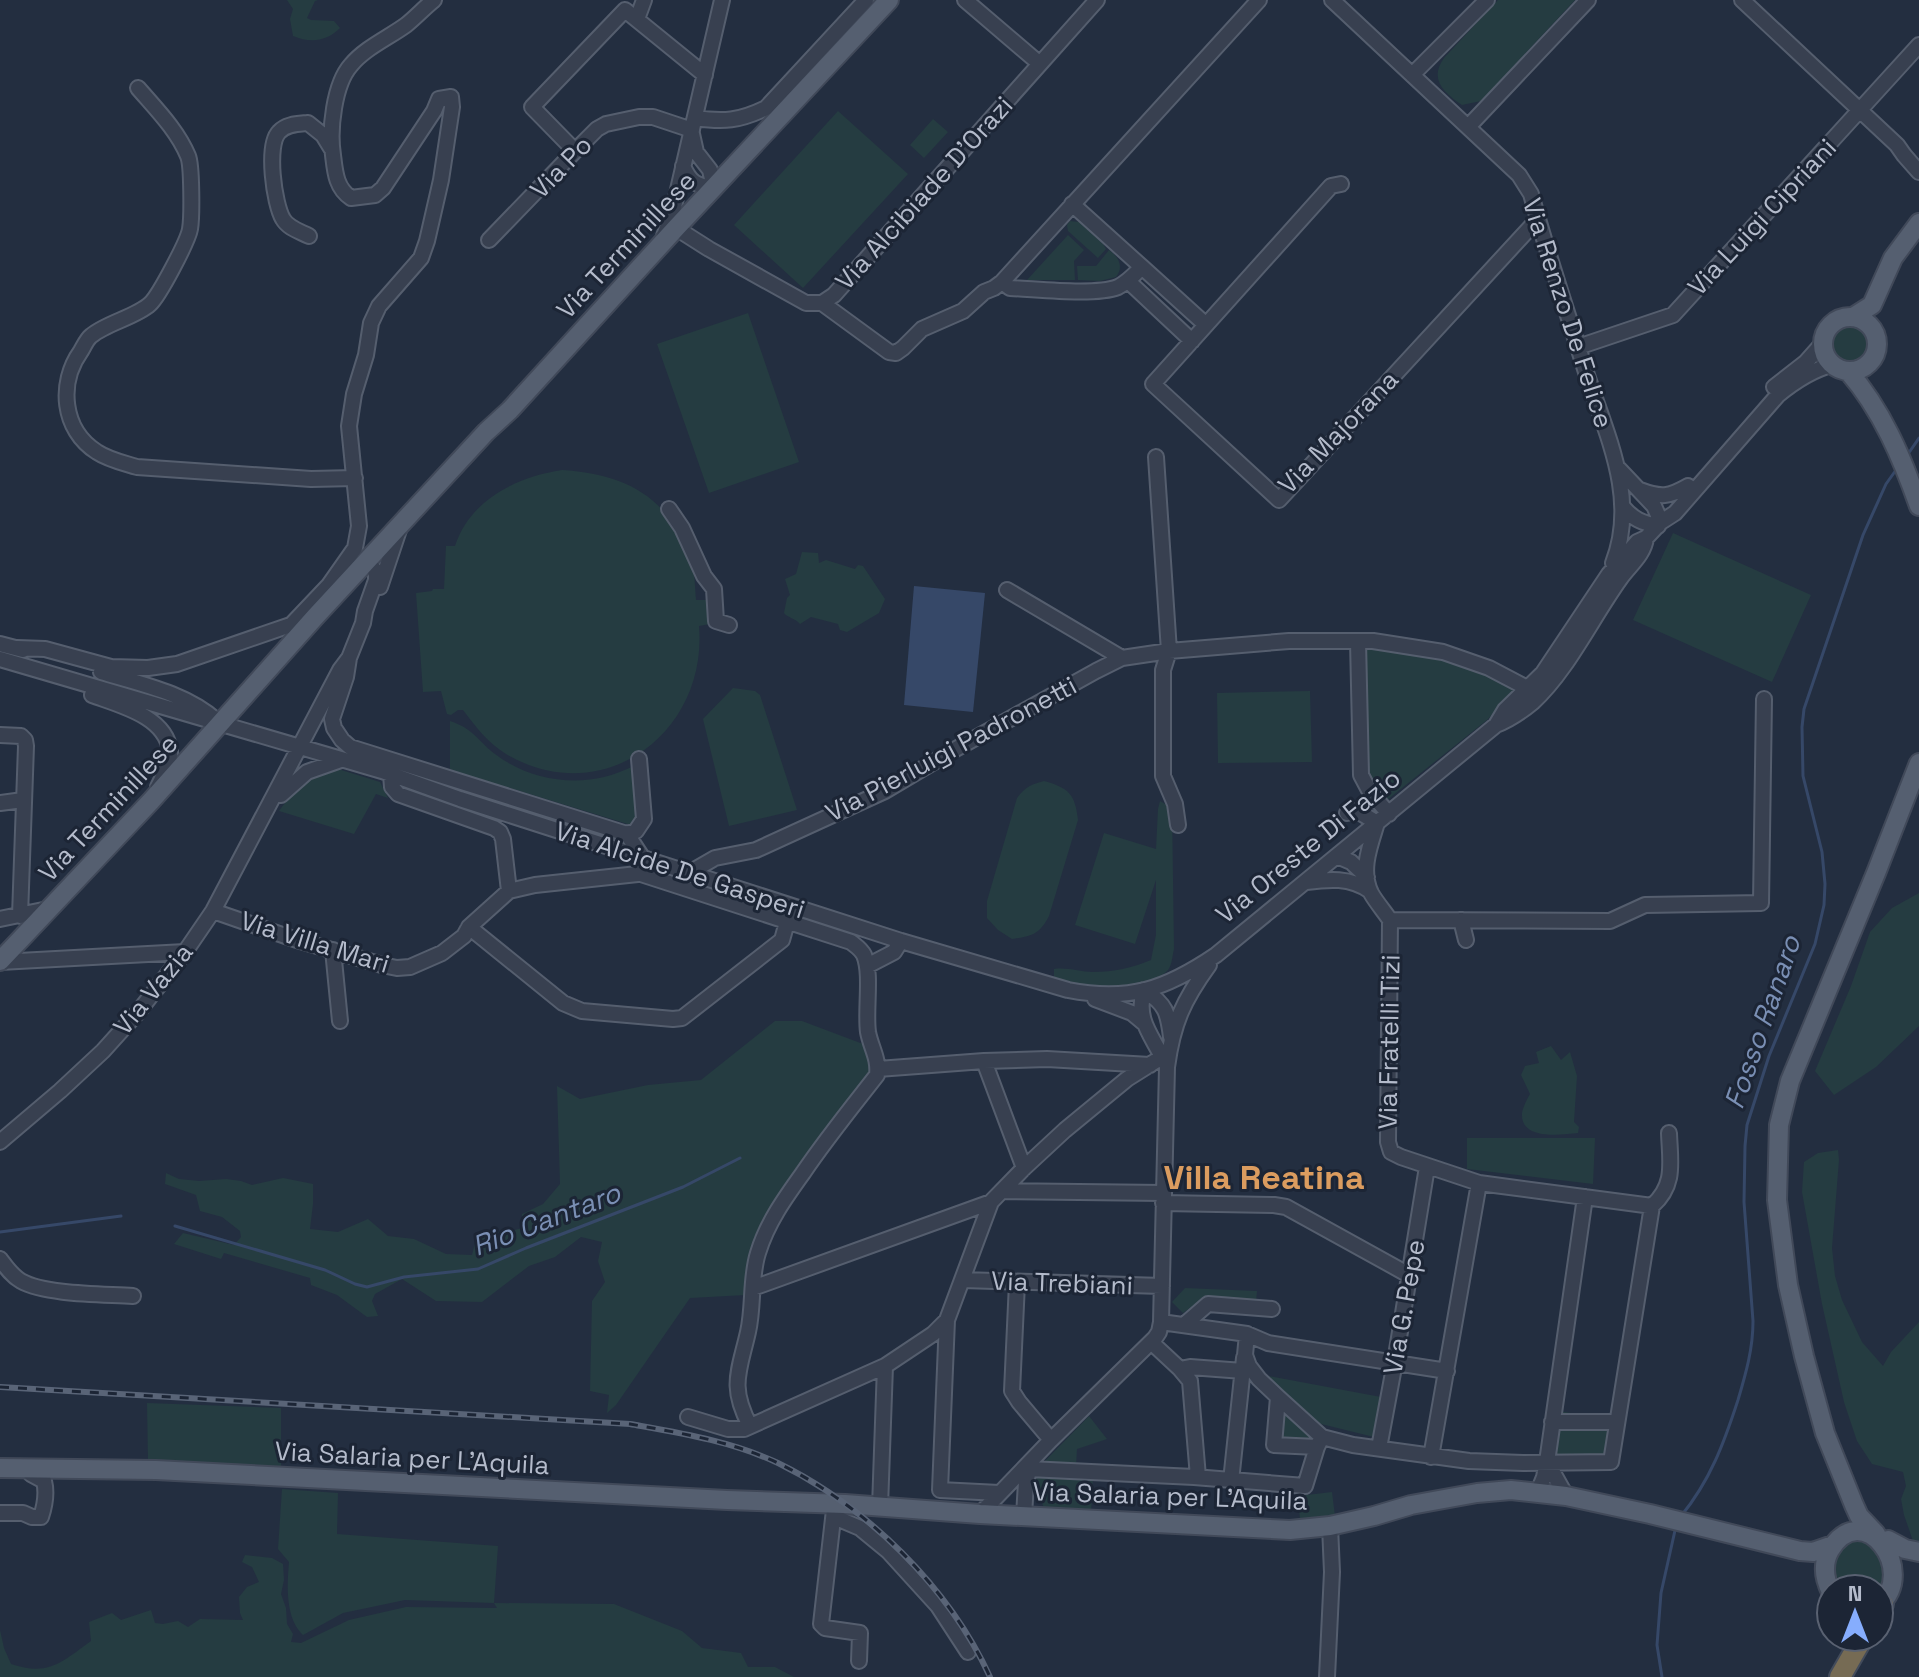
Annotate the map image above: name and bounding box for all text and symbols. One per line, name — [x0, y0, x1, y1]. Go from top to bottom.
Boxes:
street label: Via Alcibiade D'Orazi — [828, 89, 1020, 297]
street label: Via Po — [523, 128, 599, 206]
street label: Via Luigi Cipriani — [1680, 131, 1844, 303]
street label: Via Terminillese — [549, 164, 703, 326]
street label: Via Renzo De Felice — [1515, 194, 1621, 432]
street label: Via Majorana — [1270, 363, 1406, 501]
street label: Via Pierluigi Padronetti — [819, 668, 1083, 830]
street label: Via Terminillese — [31, 727, 185, 889]
street label: Via Oreste Di Fazio — [1209, 761, 1407, 931]
street label: Via Alcide De Gasperi — [551, 814, 809, 926]
street label: Via Villa Mari — [236, 903, 394, 981]
water label: Fosso Ranaro — [1716, 930, 1809, 1113]
street label: Via Vazia — [106, 936, 200, 1042]
street label: Via Fratelli Tizi — [1370, 954, 1408, 1130]
district label: Villa Reatina — [1163, 1156, 1365, 1199]
water label: Rio Cantaro — [467, 1174, 626, 1264]
street label: Via G. Pepe — [1375, 1237, 1433, 1377]
street label: Via Trebiani — [991, 1264, 1133, 1302]
street label: Via Salaria per L'Aquila — [274, 1434, 550, 1482]
street label: Via Salaria per L'Aquila — [1032, 1474, 1308, 1518]
north arrow — [1815, 1573, 1895, 1653]
text: N — [1848, 1579, 1862, 1607]

